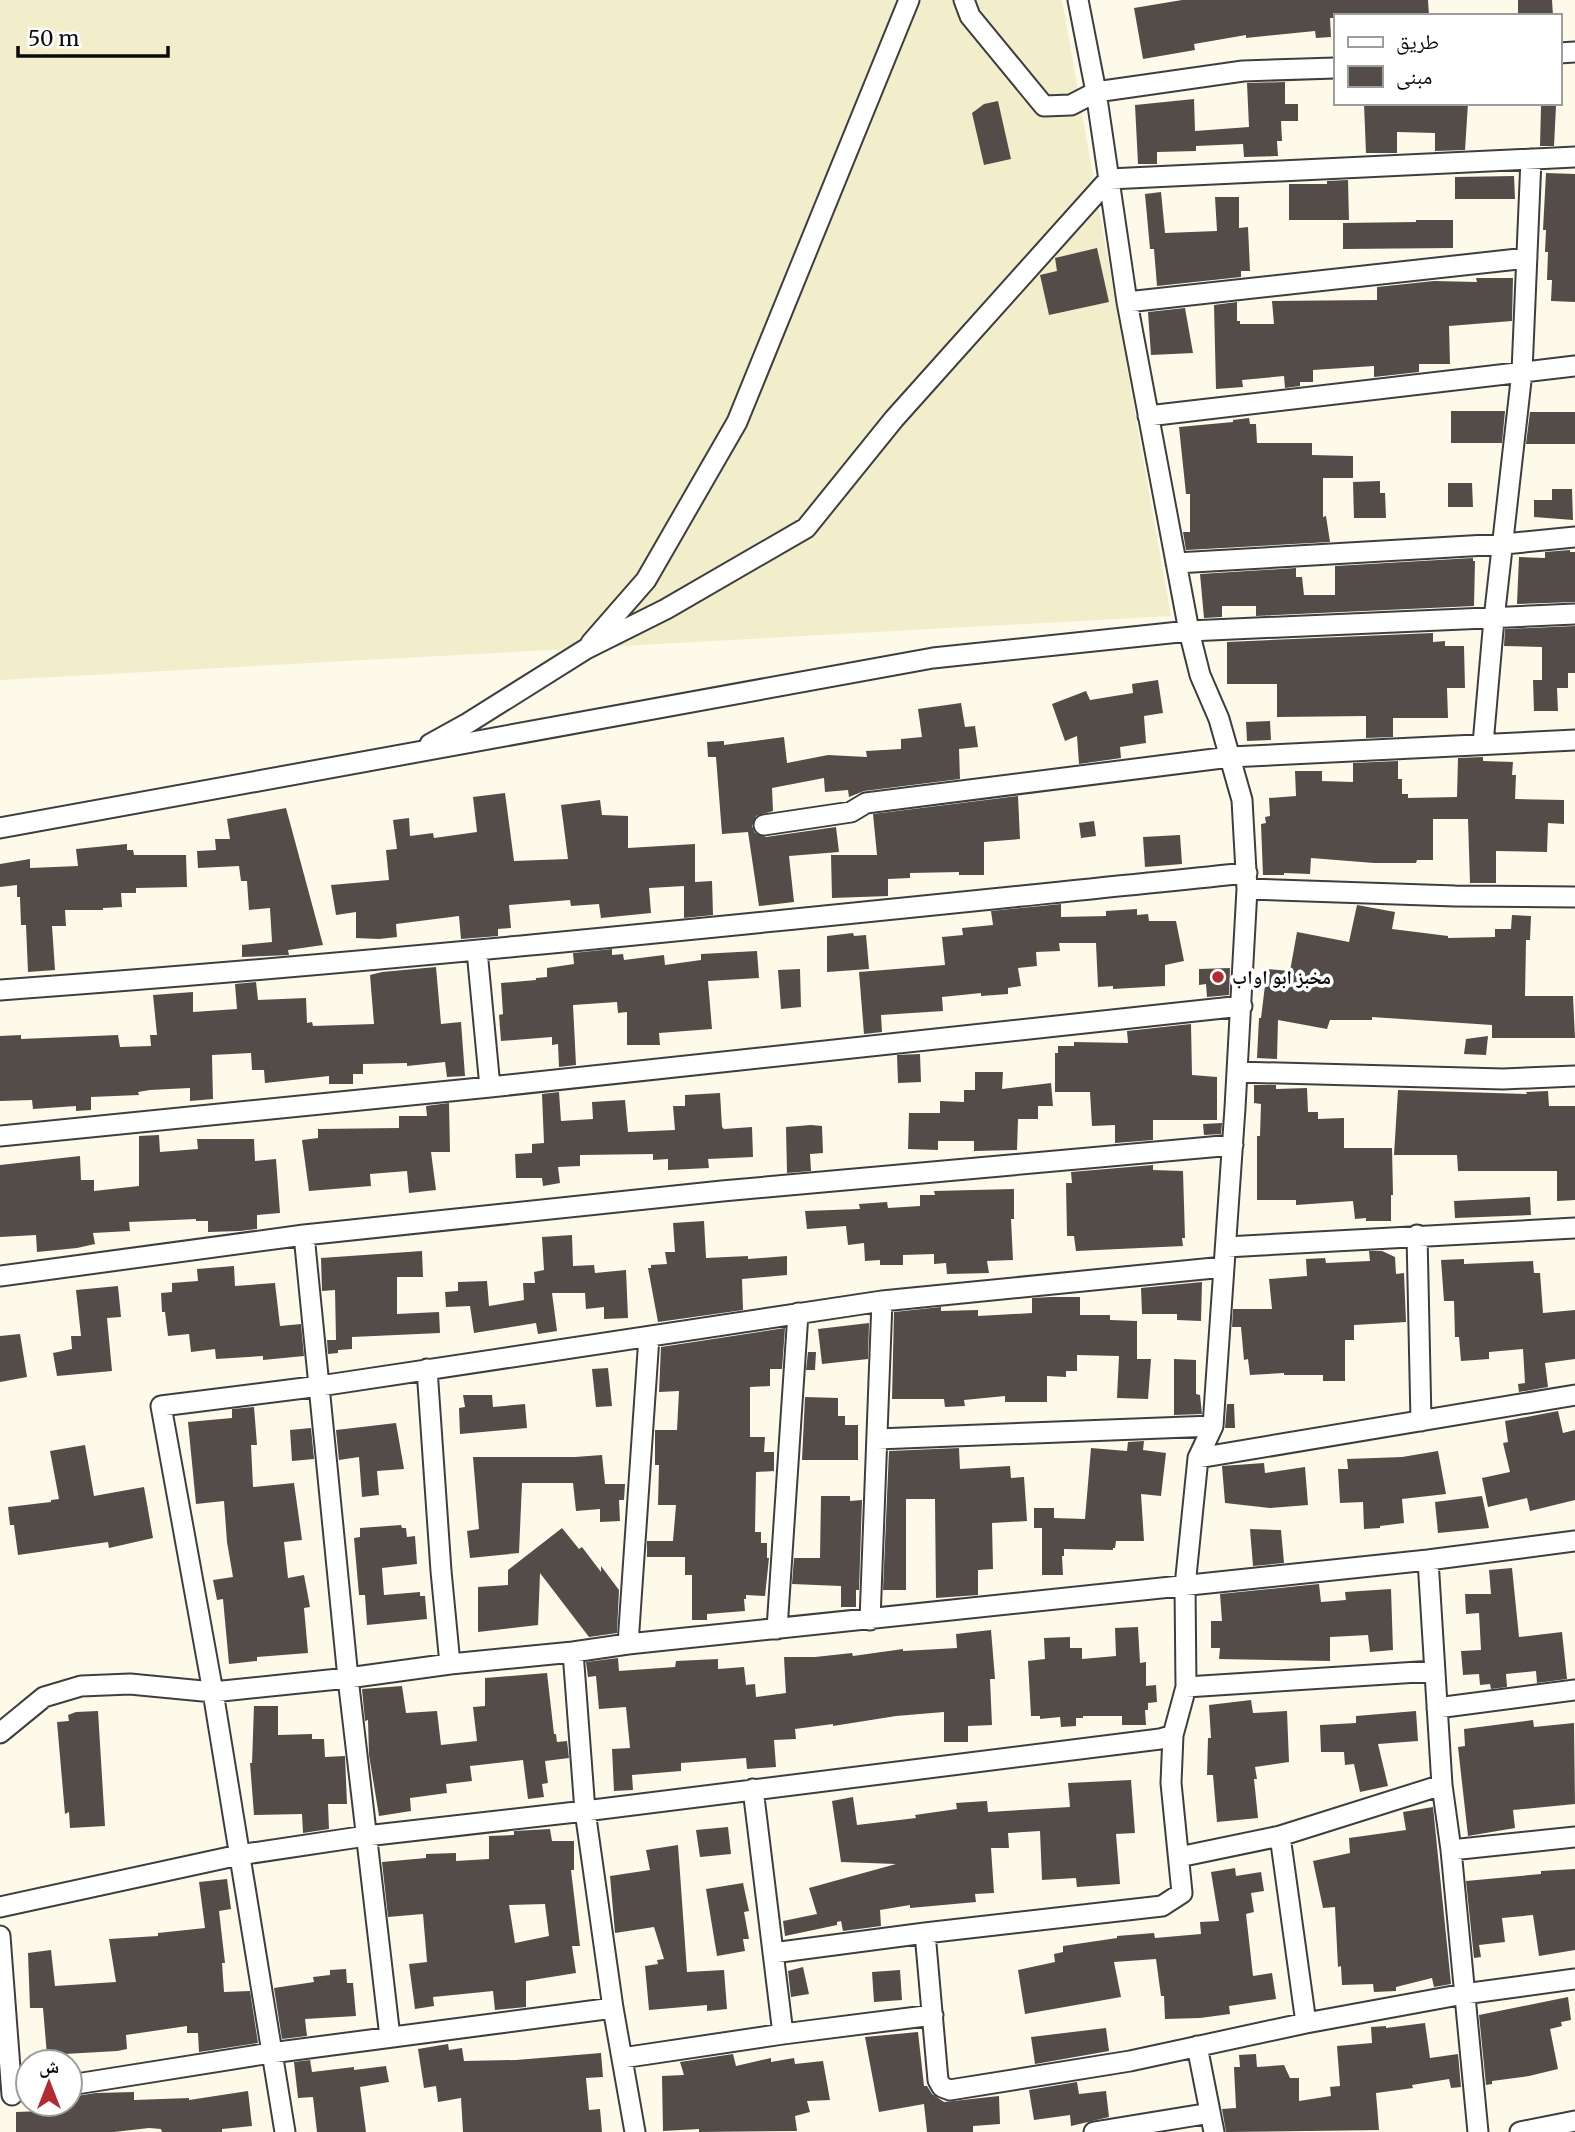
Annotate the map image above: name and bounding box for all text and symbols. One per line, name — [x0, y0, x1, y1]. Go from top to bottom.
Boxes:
scale bar — [18, 14, 168, 58]
legend — [1334, 14, 1561, 105]
text: 50 m — [28, 25, 79, 52]
text: طريق — [1396, 28, 1439, 55]
text: مبنى — [1396, 63, 1432, 90]
place label: مخبز ابو اواب — [1232, 965, 1331, 989]
marker: مخبز ابو اواب — [1210, 969, 1226, 985]
north arrow — [14, 2048, 84, 2118]
text: ش — [39, 2054, 59, 2078]

